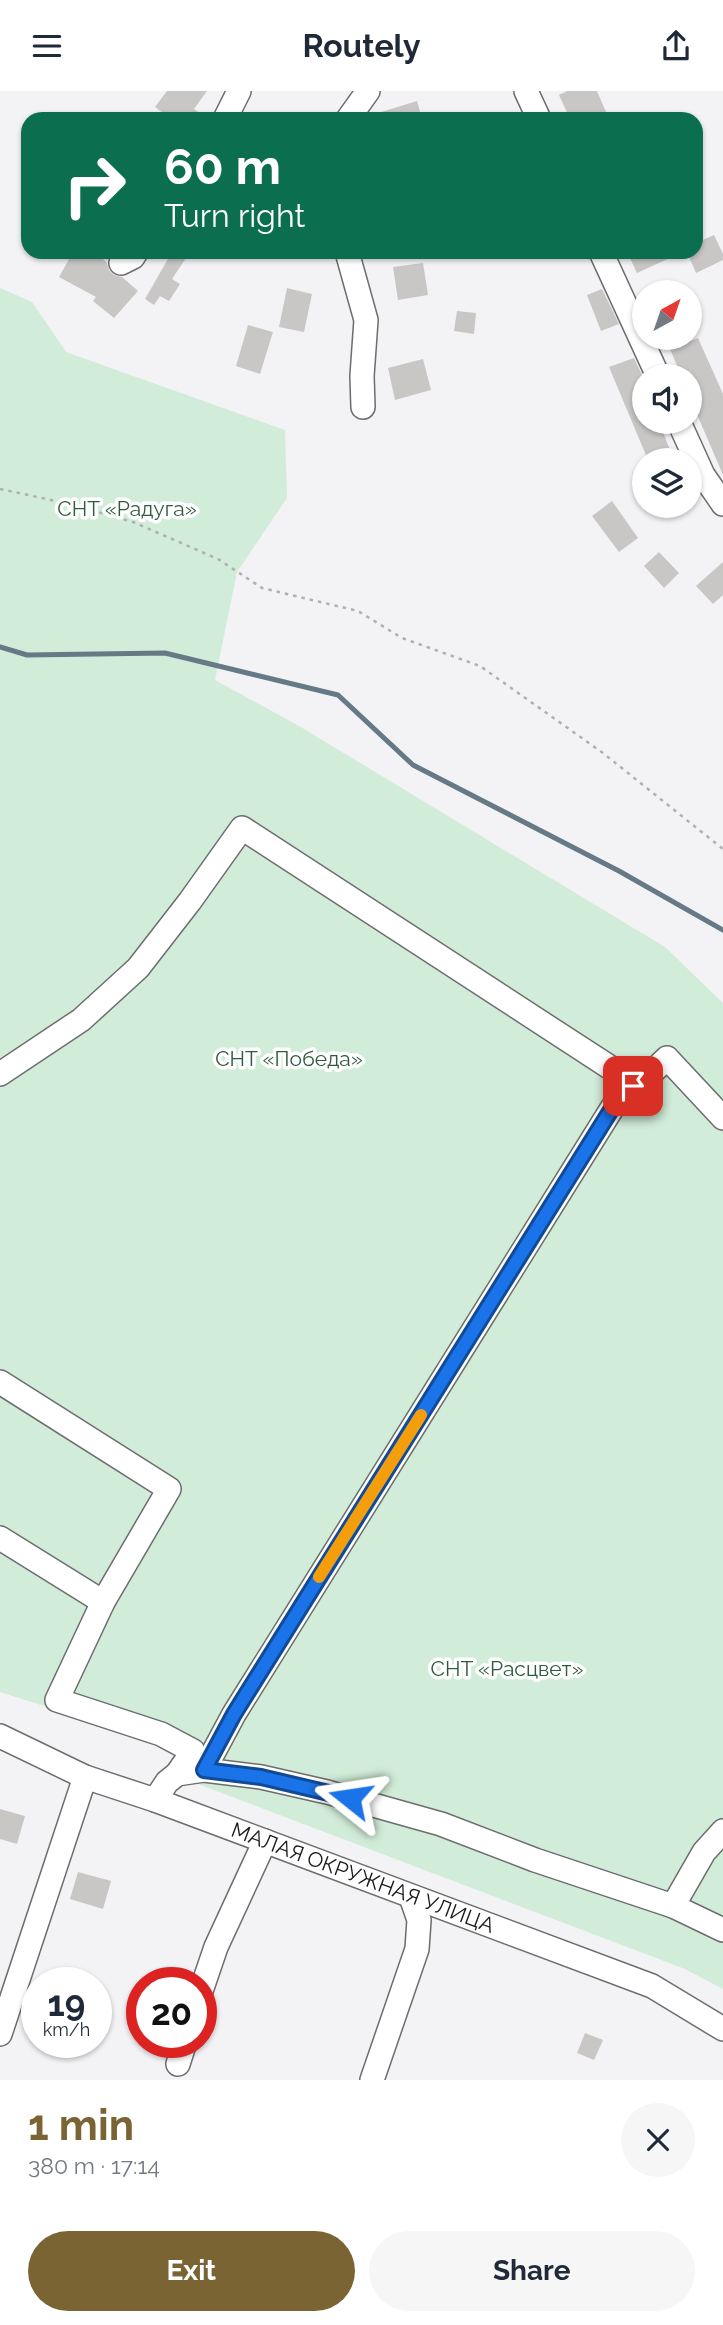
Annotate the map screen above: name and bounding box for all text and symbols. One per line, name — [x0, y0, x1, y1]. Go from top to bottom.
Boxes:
icon: menu — [28, 27, 66, 65]
text: Routely — [303, 27, 420, 64]
icon: share — [657, 27, 695, 65]
text: 60 m — [164, 138, 281, 195]
icon: right — [49, 140, 140, 231]
text: Turn right — [164, 197, 305, 234]
north arrow — [632, 280, 702, 350]
map controls — [632, 280, 702, 518]
button: sound — [632, 364, 702, 434]
button: layers — [632, 448, 702, 518]
park label: СНТ «Радуга» — [57, 496, 197, 521]
park label: СНТ «Победа» — [215, 1046, 363, 1071]
pin — [603, 1056, 663, 1116]
icon: arrive — [614, 1067, 652, 1105]
park label: СНТ «Расцвет» — [431, 1656, 583, 1681]
position arrow — [313, 1761, 387, 1835]
street label: МАЛАЯ ОКРУЖНАЯ УЛИЦА — [228, 1817, 498, 1938]
speed limit sign: 20 — [126, 1967, 217, 2058]
text: 19 — [48, 1983, 85, 2024]
text: km/h — [43, 2019, 90, 2040]
text: 1 min — [28, 2101, 134, 2150]
button: close — [621, 2103, 695, 2177]
text: 380 m · 17:14 — [28, 2152, 160, 2179]
button: Exit — [28, 2231, 355, 2311]
button: Share — [369, 2231, 695, 2311]

